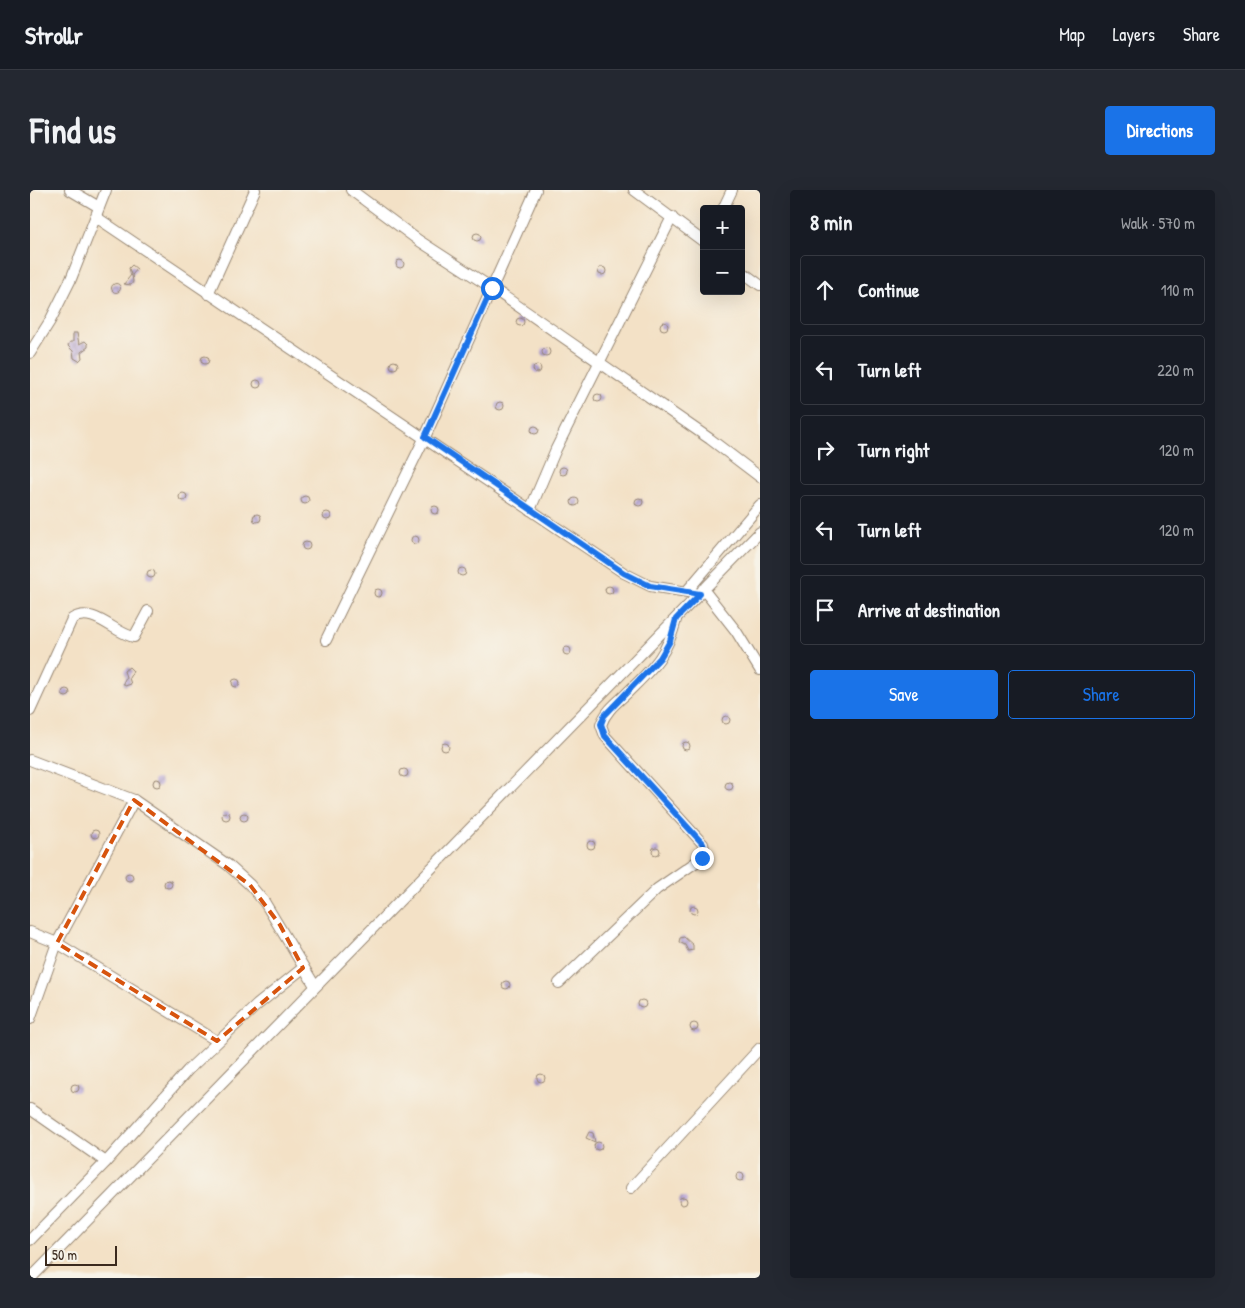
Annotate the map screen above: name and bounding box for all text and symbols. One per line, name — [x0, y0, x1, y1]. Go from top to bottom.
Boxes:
text: Strollr — [25, 19, 83, 51]
text: Map — [1059, 22, 1085, 47]
text: Layers — [1113, 22, 1155, 47]
text: Share — [1183, 22, 1220, 47]
button: Directions — [1105, 106, 1215, 155]
text: Find us — [30, 107, 116, 154]
map controls — [700, 205, 745, 295]
button: + — [700, 205, 745, 250]
text: 8 min — [810, 208, 852, 237]
text: Walk · 570 m — [1121, 212, 1195, 234]
button: − — [700, 250, 745, 295]
icon: ahead — [811, 276, 839, 304]
route start — [481, 277, 504, 300]
text: Continue — [858, 277, 919, 303]
text: 110 m — [1161, 279, 1194, 301]
icon: left — [811, 356, 839, 384]
text: Turn left — [858, 357, 921, 383]
text: 220 m — [1157, 359, 1194, 381]
icon: right — [811, 436, 839, 464]
text: Turn right — [858, 437, 929, 463]
text: 120 m — [1159, 439, 1194, 461]
icon: left — [811, 516, 839, 544]
text: Turn left — [858, 517, 921, 543]
text: 120 m — [1159, 519, 1194, 541]
icon: arrive — [811, 596, 839, 624]
text: Arrive at destination — [858, 597, 1000, 623]
button: Save — [810, 670, 998, 719]
button: Share — [1008, 670, 1195, 719]
route end — [691, 847, 714, 870]
scale bar — [45, 1243, 118, 1266]
text: 50 m — [52, 1245, 77, 1264]

